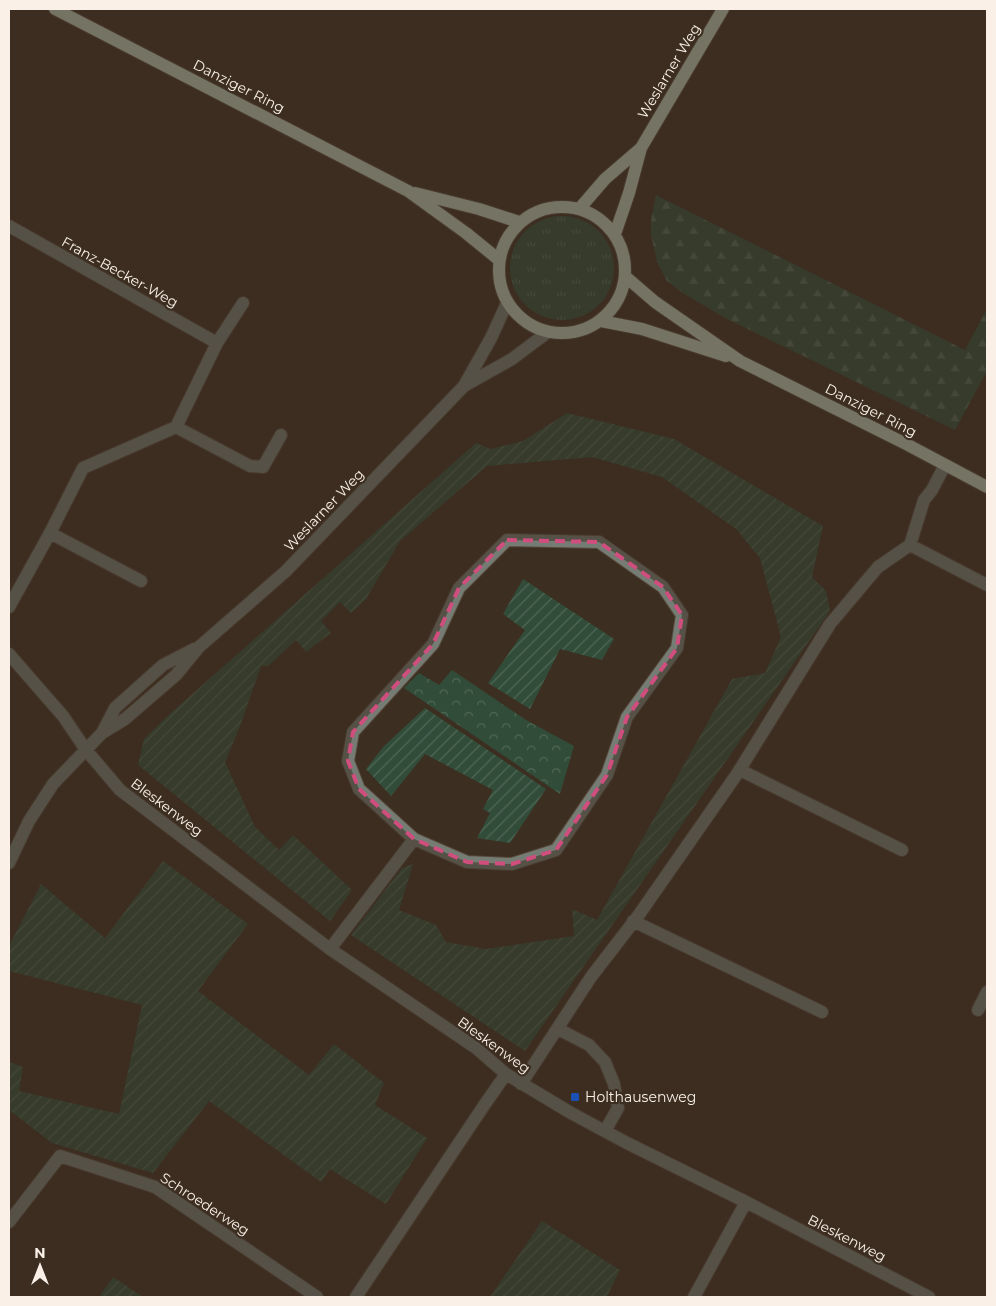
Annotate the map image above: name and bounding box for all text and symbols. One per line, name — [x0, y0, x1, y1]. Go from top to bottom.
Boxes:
street label: Weslarner Weg — [634, 20, 704, 122]
street label: Danziger Ring — [190, 55, 288, 117]
street label: Franz-Becker-Weg — [59, 233, 181, 311]
street label: Danziger Ring — [822, 379, 920, 441]
street label: Weslarner Weg — [280, 465, 368, 555]
street label: Bleskenweg — [127, 774, 207, 840]
street label: Bleskenweg — [454, 1013, 534, 1077]
place label: Holthausenweg — [585, 1088, 696, 1106]
marker: Holthausenweg — [569, 1091, 581, 1103]
street label: Schroederweg — [157, 1169, 253, 1239]
street label: Bleskenweg — [805, 1211, 889, 1265]
north arrow — [15, 1241, 65, 1291]
text: N — [34, 1244, 46, 1262]

